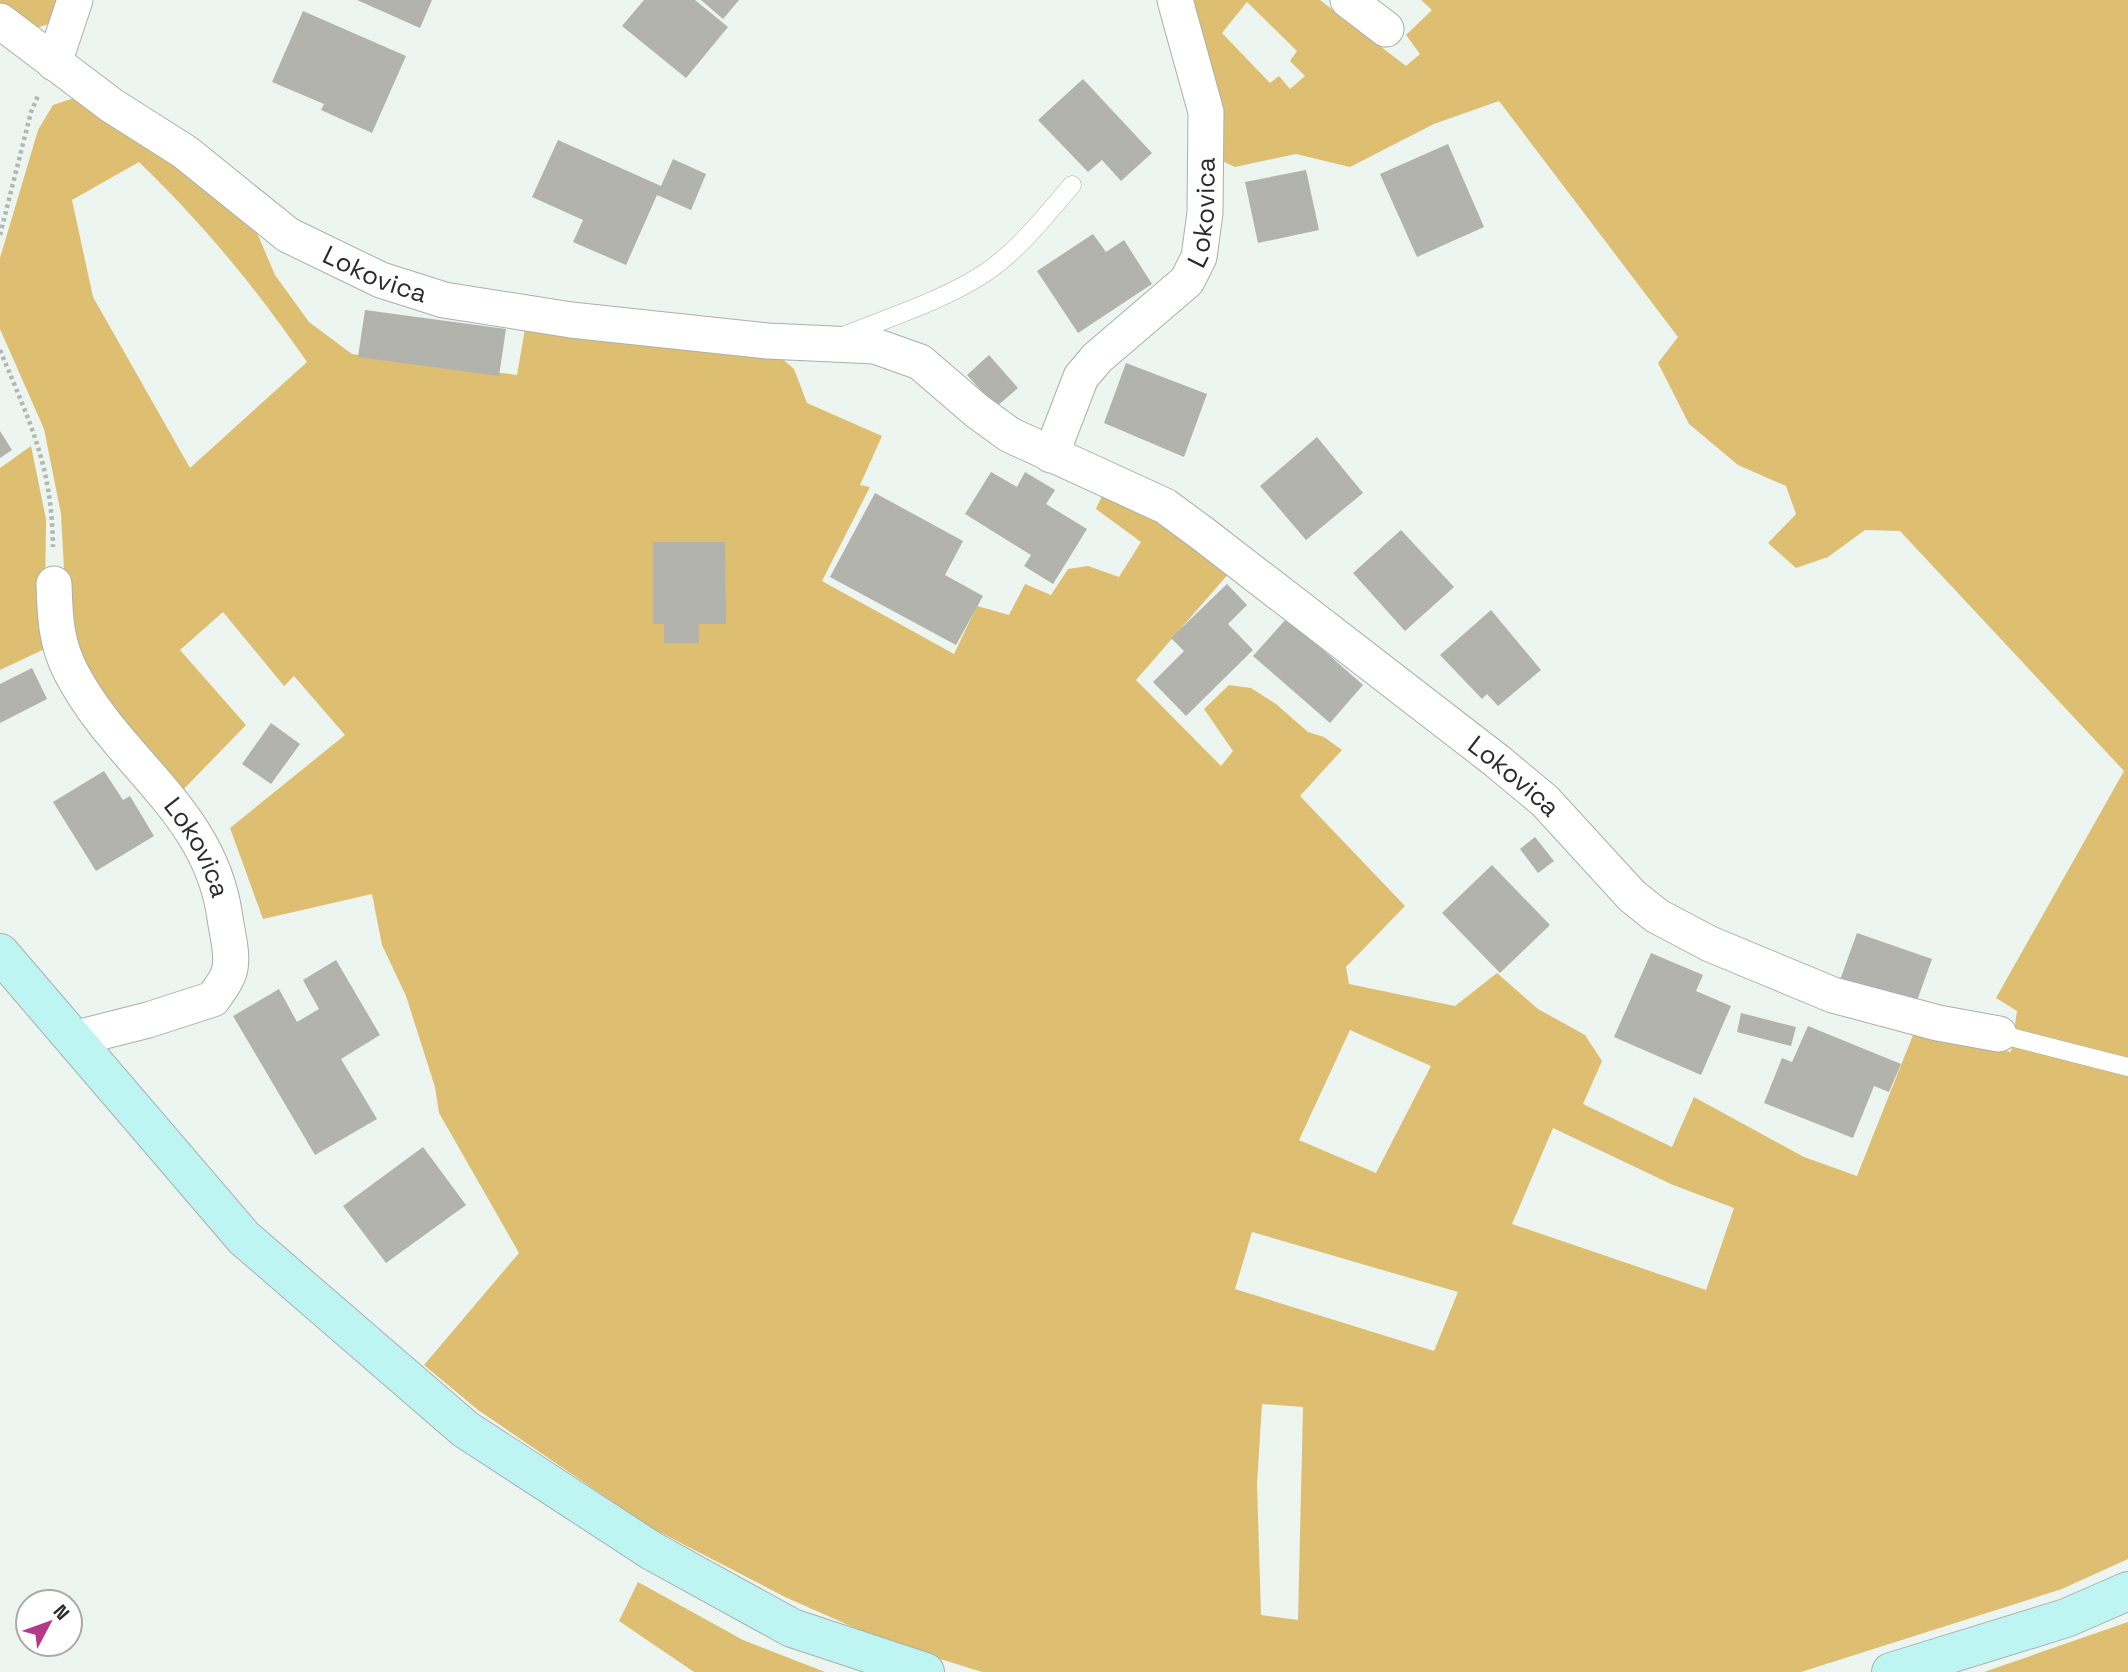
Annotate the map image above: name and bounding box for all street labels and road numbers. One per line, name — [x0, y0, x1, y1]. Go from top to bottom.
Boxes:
street label: Lokovica — [1179, 157, 1223, 273]
street label: Lokovica — [317, 238, 431, 311]
street label: Lokovica — [1461, 728, 1568, 824]
street label: Lokovica — [156, 790, 238, 901]

